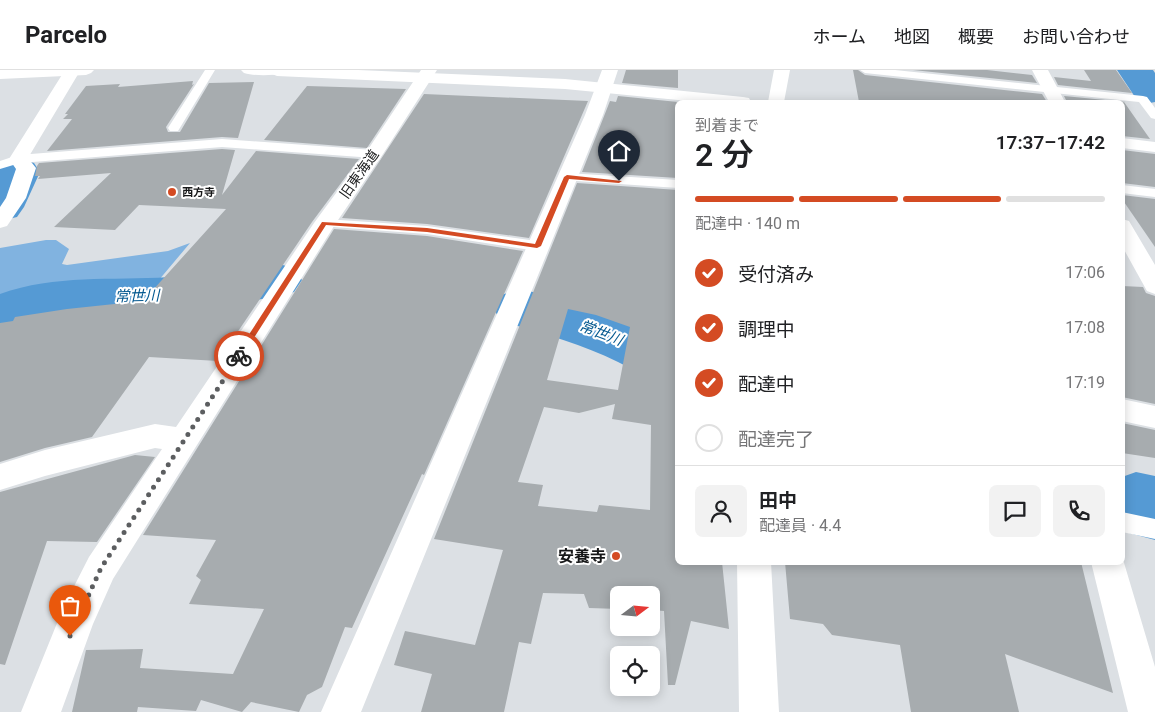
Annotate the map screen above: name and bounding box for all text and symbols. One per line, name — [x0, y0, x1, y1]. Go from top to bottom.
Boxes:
text: Parcelo — [25, 21, 107, 49]
text: ホーム — [813, 26, 866, 47]
text: 地図 — [894, 26, 930, 47]
text: 概要 — [958, 26, 994, 47]
text: お問い合わせ — [1022, 26, 1130, 47]
text: 到着まで — [695, 116, 759, 135]
pin — [598, 130, 640, 181]
text: 17:37–17:42 — [996, 131, 1105, 154]
text: 2 分 — [695, 136, 753, 174]
icon: home — [605, 137, 633, 165]
street label: 旧東海道 — [336, 146, 382, 202]
marker: 西方寺 — [166, 186, 178, 198]
place label: 西方寺 — [182, 186, 215, 199]
text: 配達中 · 140 m — [695, 214, 800, 233]
icon: check — [695, 259, 723, 287]
text: 受付済み — [738, 263, 814, 286]
text: 17:06 — [1065, 263, 1105, 282]
water label: 常世川 — [114, 287, 162, 305]
icon: check — [695, 314, 723, 342]
water label: 常世川 — [577, 317, 627, 350]
text: 調理中 — [738, 318, 795, 341]
text: 17:08 — [1065, 318, 1105, 337]
courier — [214, 331, 264, 381]
icon: bike — [225, 342, 253, 370]
icon: check — [695, 369, 723, 397]
text: 配達中 — [738, 373, 795, 396]
text: 17:19 — [1065, 373, 1105, 392]
text: 配達完了 — [738, 428, 814, 451]
button: person — [695, 485, 747, 537]
button: chat — [989, 485, 1041, 537]
button: phone — [1053, 485, 1105, 537]
text: 田中 — [759, 489, 797, 512]
text: 配達員 · 4.4 — [759, 516, 841, 535]
place label: 安養寺 — [558, 547, 606, 566]
marker: 安養寺 — [610, 550, 622, 562]
pin — [49, 585, 91, 636]
north arrow — [610, 586, 660, 636]
map controls — [610, 586, 660, 696]
icon: bag — [56, 592, 84, 620]
button: locate — [610, 646, 660, 696]

